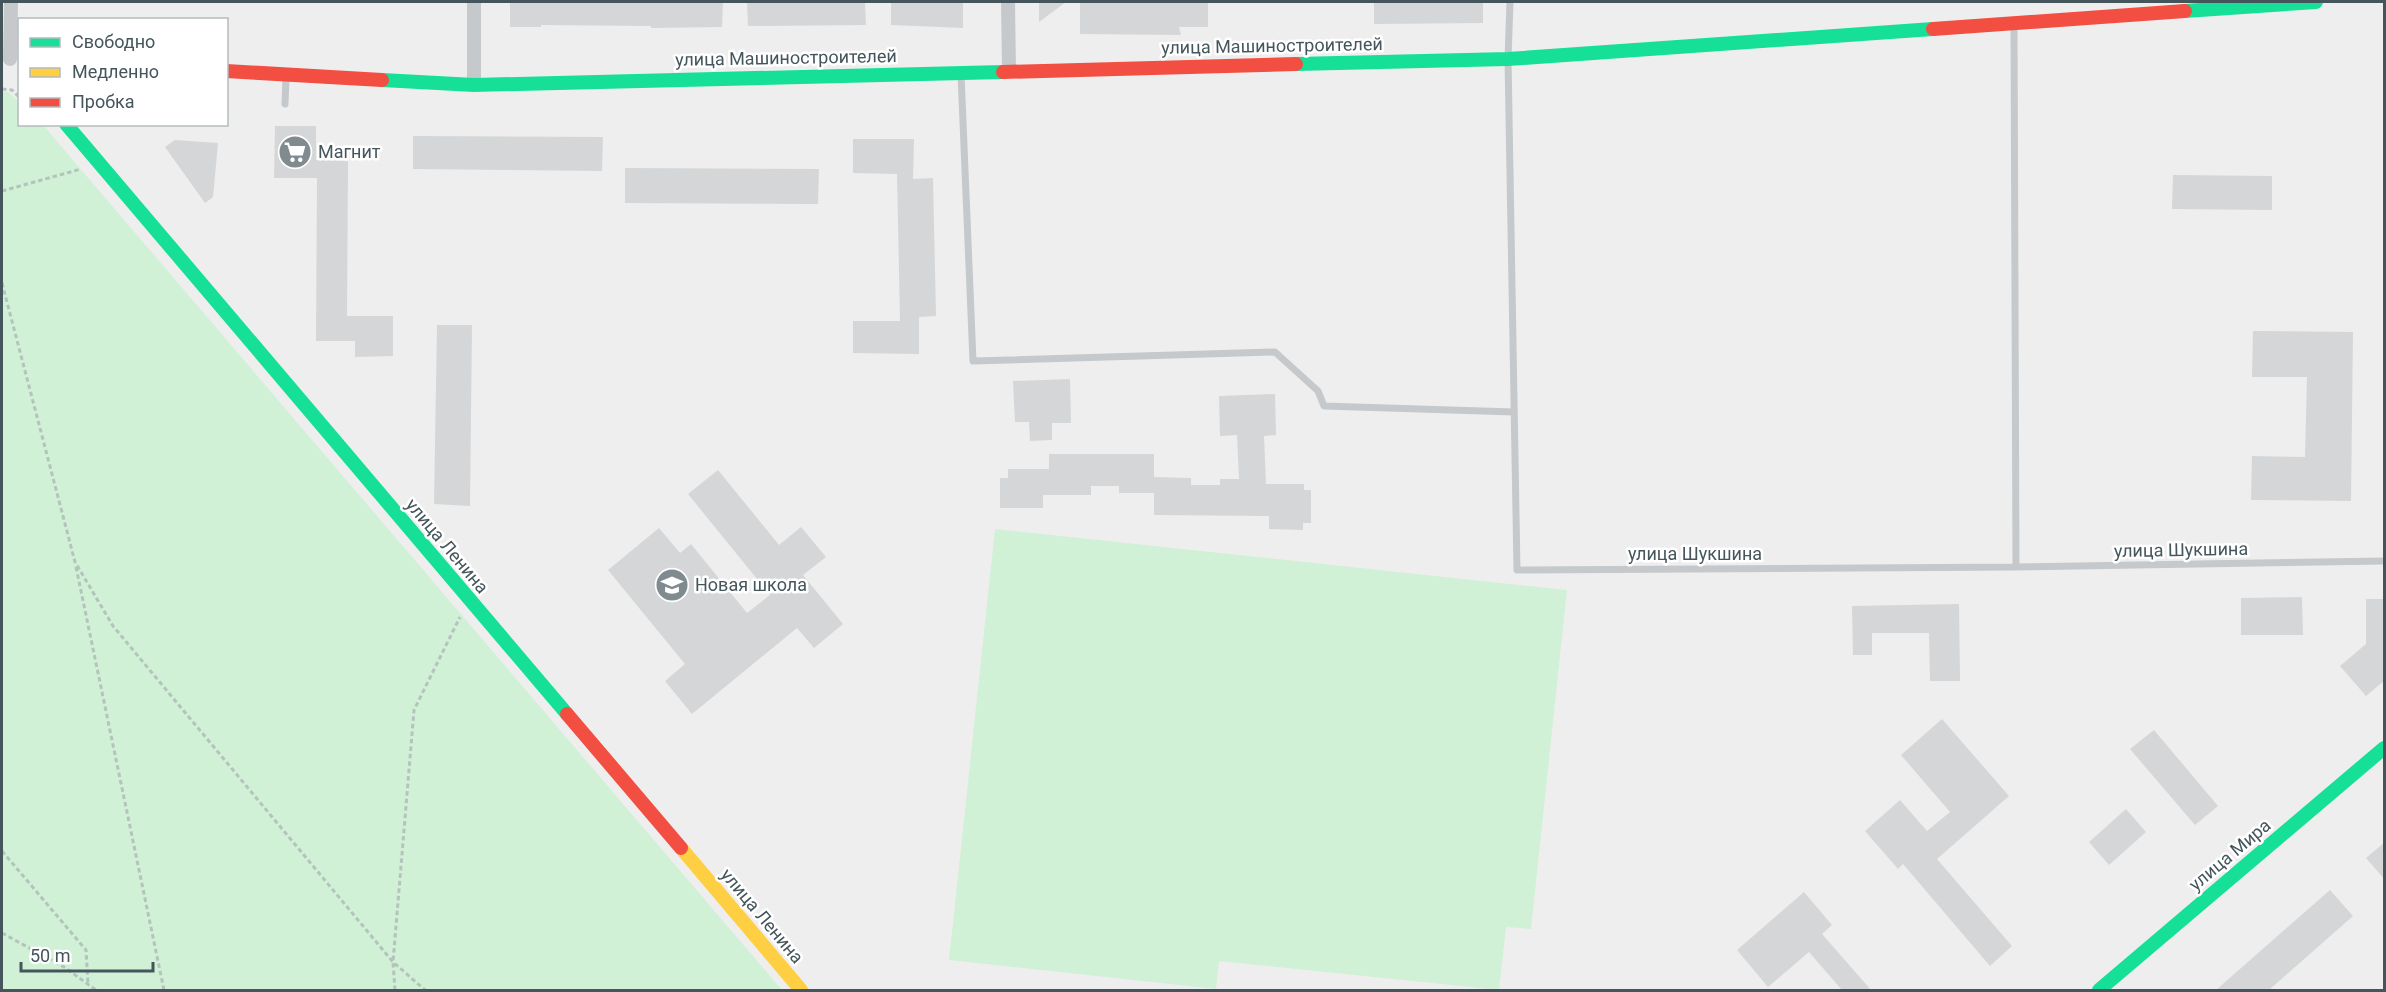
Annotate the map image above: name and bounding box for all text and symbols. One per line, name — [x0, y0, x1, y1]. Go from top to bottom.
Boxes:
legend — [18, 18, 228, 126]
text: Свободно — [72, 31, 155, 52]
street label: улица Машиностроителей — [1161, 33, 1383, 58]
street label: улица Машиностроителей — [675, 45, 897, 70]
text: Медленно — [72, 61, 159, 82]
text: Пробка — [72, 91, 135, 112]
supermarket icon: Магнит — [277, 134, 313, 170]
place label: Магнит — [318, 141, 381, 162]
street label: улица Ленина — [402, 494, 493, 597]
street label: улица Шукшина — [2114, 538, 2248, 561]
street label: улица Шукшина — [1628, 543, 1762, 564]
school or university icon: Новая школа — [654, 567, 690, 603]
place label: Новая школа — [695, 574, 807, 595]
street label: улица Мира — [2185, 814, 2275, 895]
street label: улица Ленина — [717, 864, 808, 967]
scale bar — [21, 935, 153, 973]
text: 50 m — [30, 945, 70, 966]

